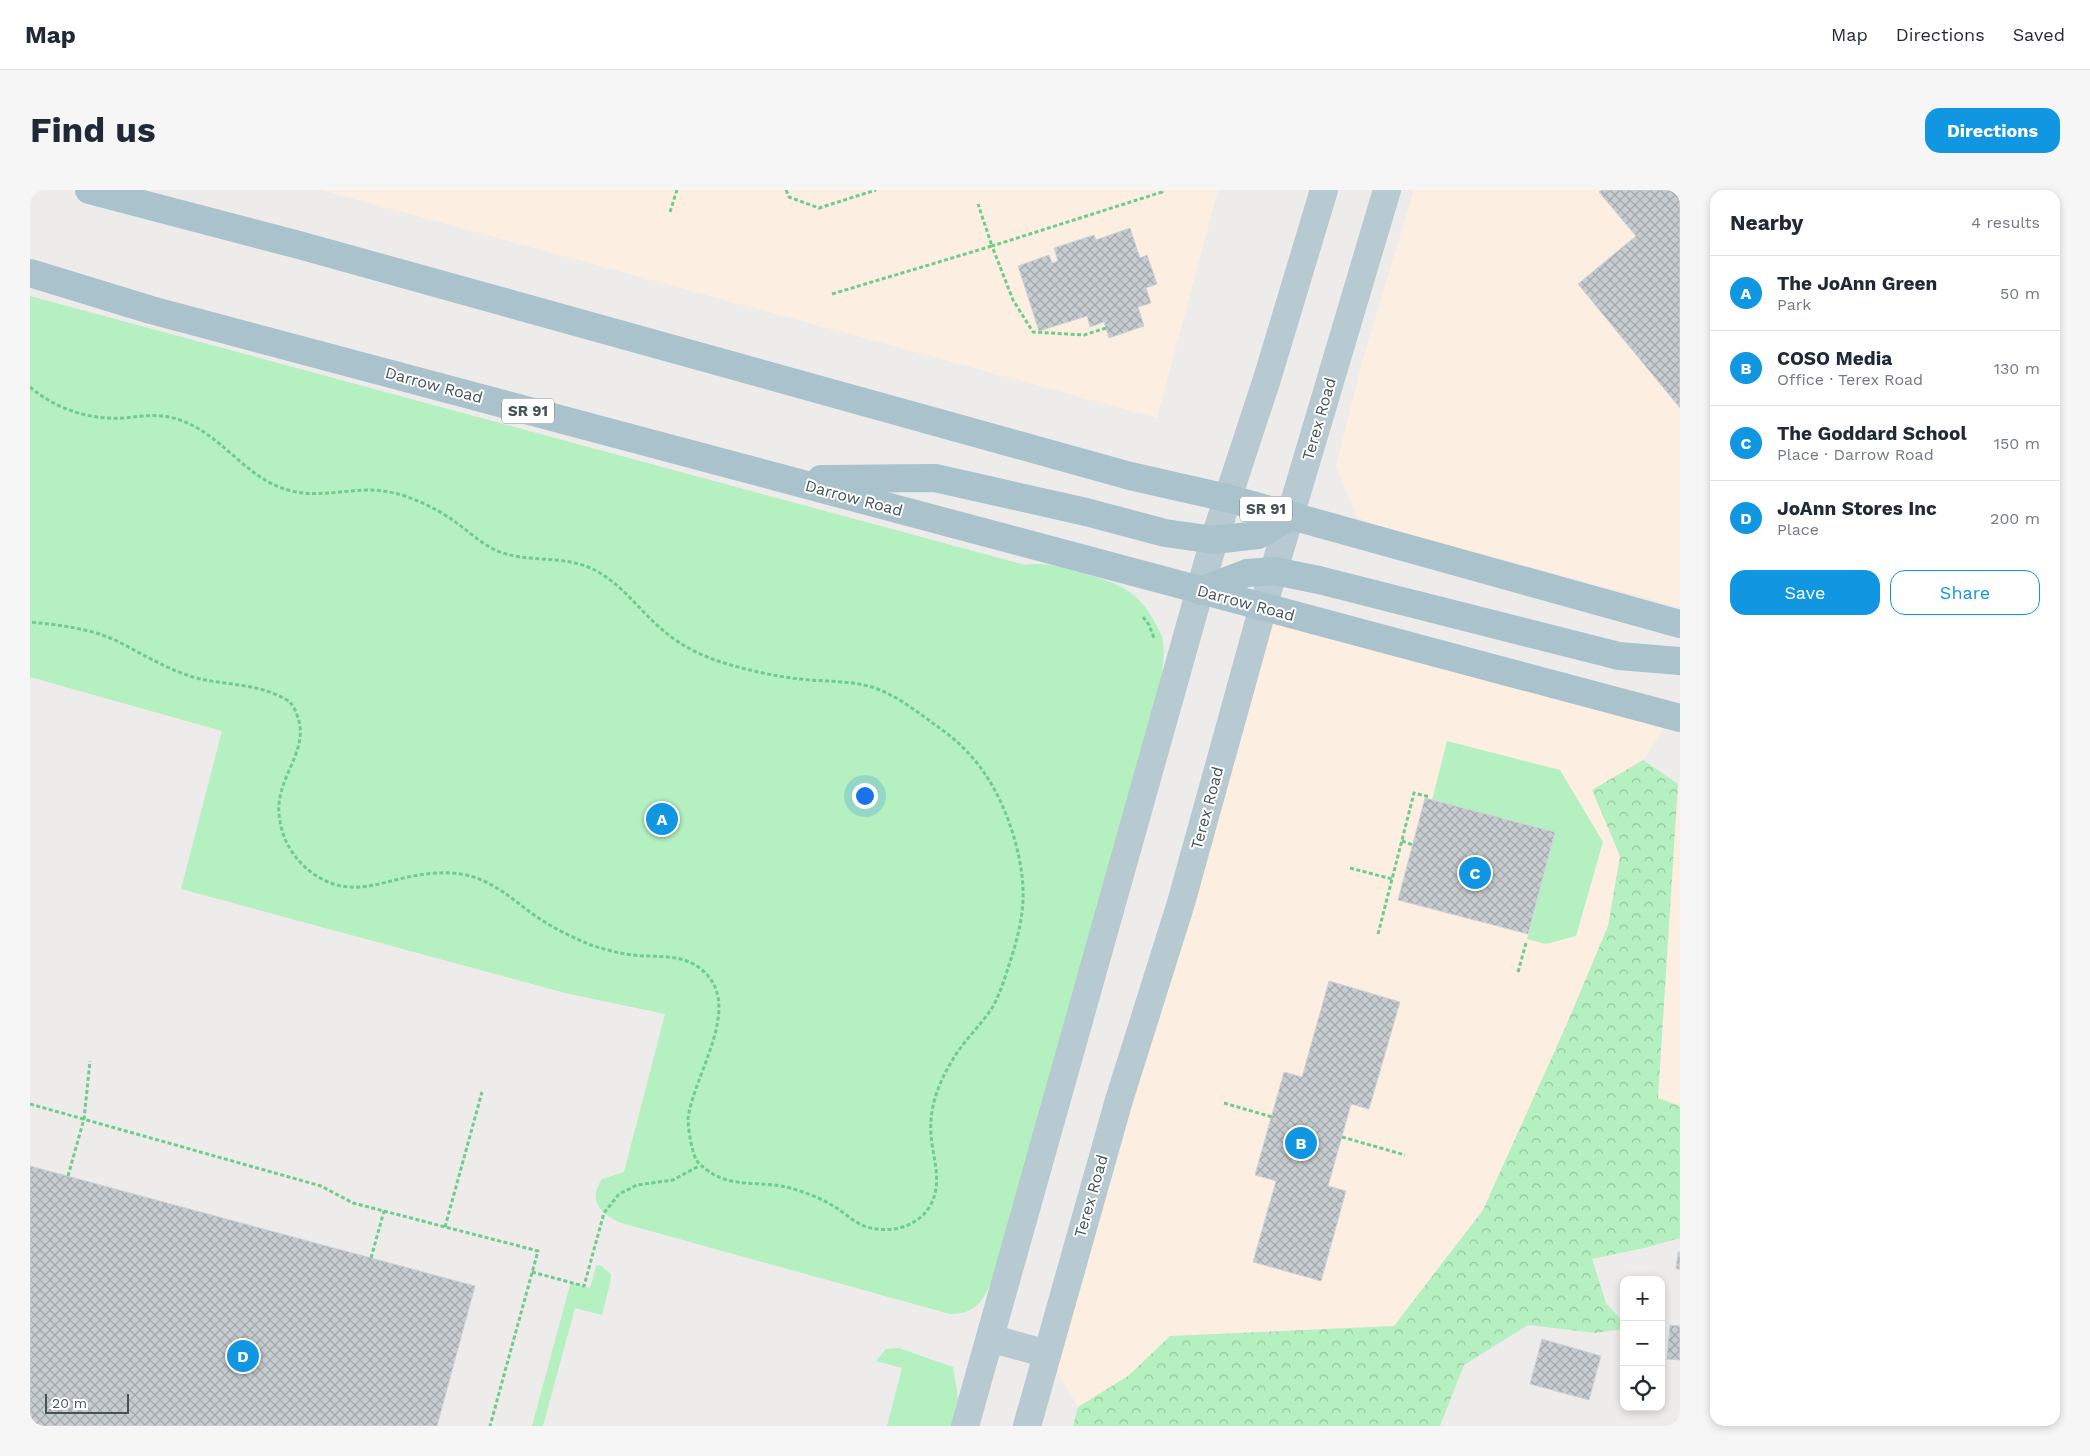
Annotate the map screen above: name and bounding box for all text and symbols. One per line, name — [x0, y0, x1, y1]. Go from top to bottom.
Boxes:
text: Map — [25, 21, 76, 49]
text: Map — [1831, 24, 1868, 45]
text: Directions — [1896, 24, 1985, 45]
text: Saved — [2013, 24, 2065, 45]
button: Directions — [1925, 108, 2060, 153]
text: Find us — [30, 109, 156, 151]
text: Nearby — [1730, 210, 1803, 235]
text: 4 results — [1971, 213, 2040, 232]
text: The JoAnn Green — [1777, 272, 1937, 295]
text: A — [1741, 284, 1751, 303]
text: 50 m — [2000, 284, 2040, 303]
text: Park — [1777, 295, 1811, 314]
text: COSO Media — [1777, 347, 1892, 370]
text: B — [1741, 359, 1751, 378]
text: 130 m — [1994, 359, 2040, 378]
street label: Darrow Road — [383, 363, 485, 407]
text: Office · Terex Road — [1777, 370, 1923, 389]
street label: Terex Road — [1298, 375, 1340, 463]
road number: SR 91 — [502, 398, 554, 424]
text: The Goddard School — [1777, 422, 1967, 445]
text: C — [1741, 434, 1751, 453]
text: 150 m — [1994, 434, 2040, 453]
text: Place · Darrow Road — [1777, 445, 1934, 464]
street label: Darrow Road — [803, 476, 905, 520]
road number: SR 91 — [1240, 496, 1292, 522]
text: JoAnn Stores Inc — [1777, 497, 1937, 520]
text: D — [1740, 509, 1752, 528]
text: 200 m — [1990, 509, 2040, 528]
text: Place — [1777, 520, 1819, 539]
button: Save — [1730, 570, 1880, 615]
button: Share — [1890, 570, 2040, 615]
street label: Darrow Road — [1195, 581, 1297, 625]
street label: Terex Road — [1187, 764, 1227, 852]
your location — [852, 783, 878, 809]
pin: A — [646, 800, 678, 838]
pin: C — [1459, 854, 1491, 892]
pin: B — [1285, 1124, 1317, 1162]
street label: Terex Road — [1070, 1152, 1112, 1240]
map controls — [1620, 1276, 1665, 1411]
button: + — [1620, 1276, 1665, 1321]
button: − — [1620, 1321, 1665, 1366]
pin: D — [227, 1337, 259, 1375]
button: locate — [1620, 1366, 1665, 1411]
scale bar — [45, 1391, 129, 1414]
text: 20 m — [52, 1395, 87, 1411]

